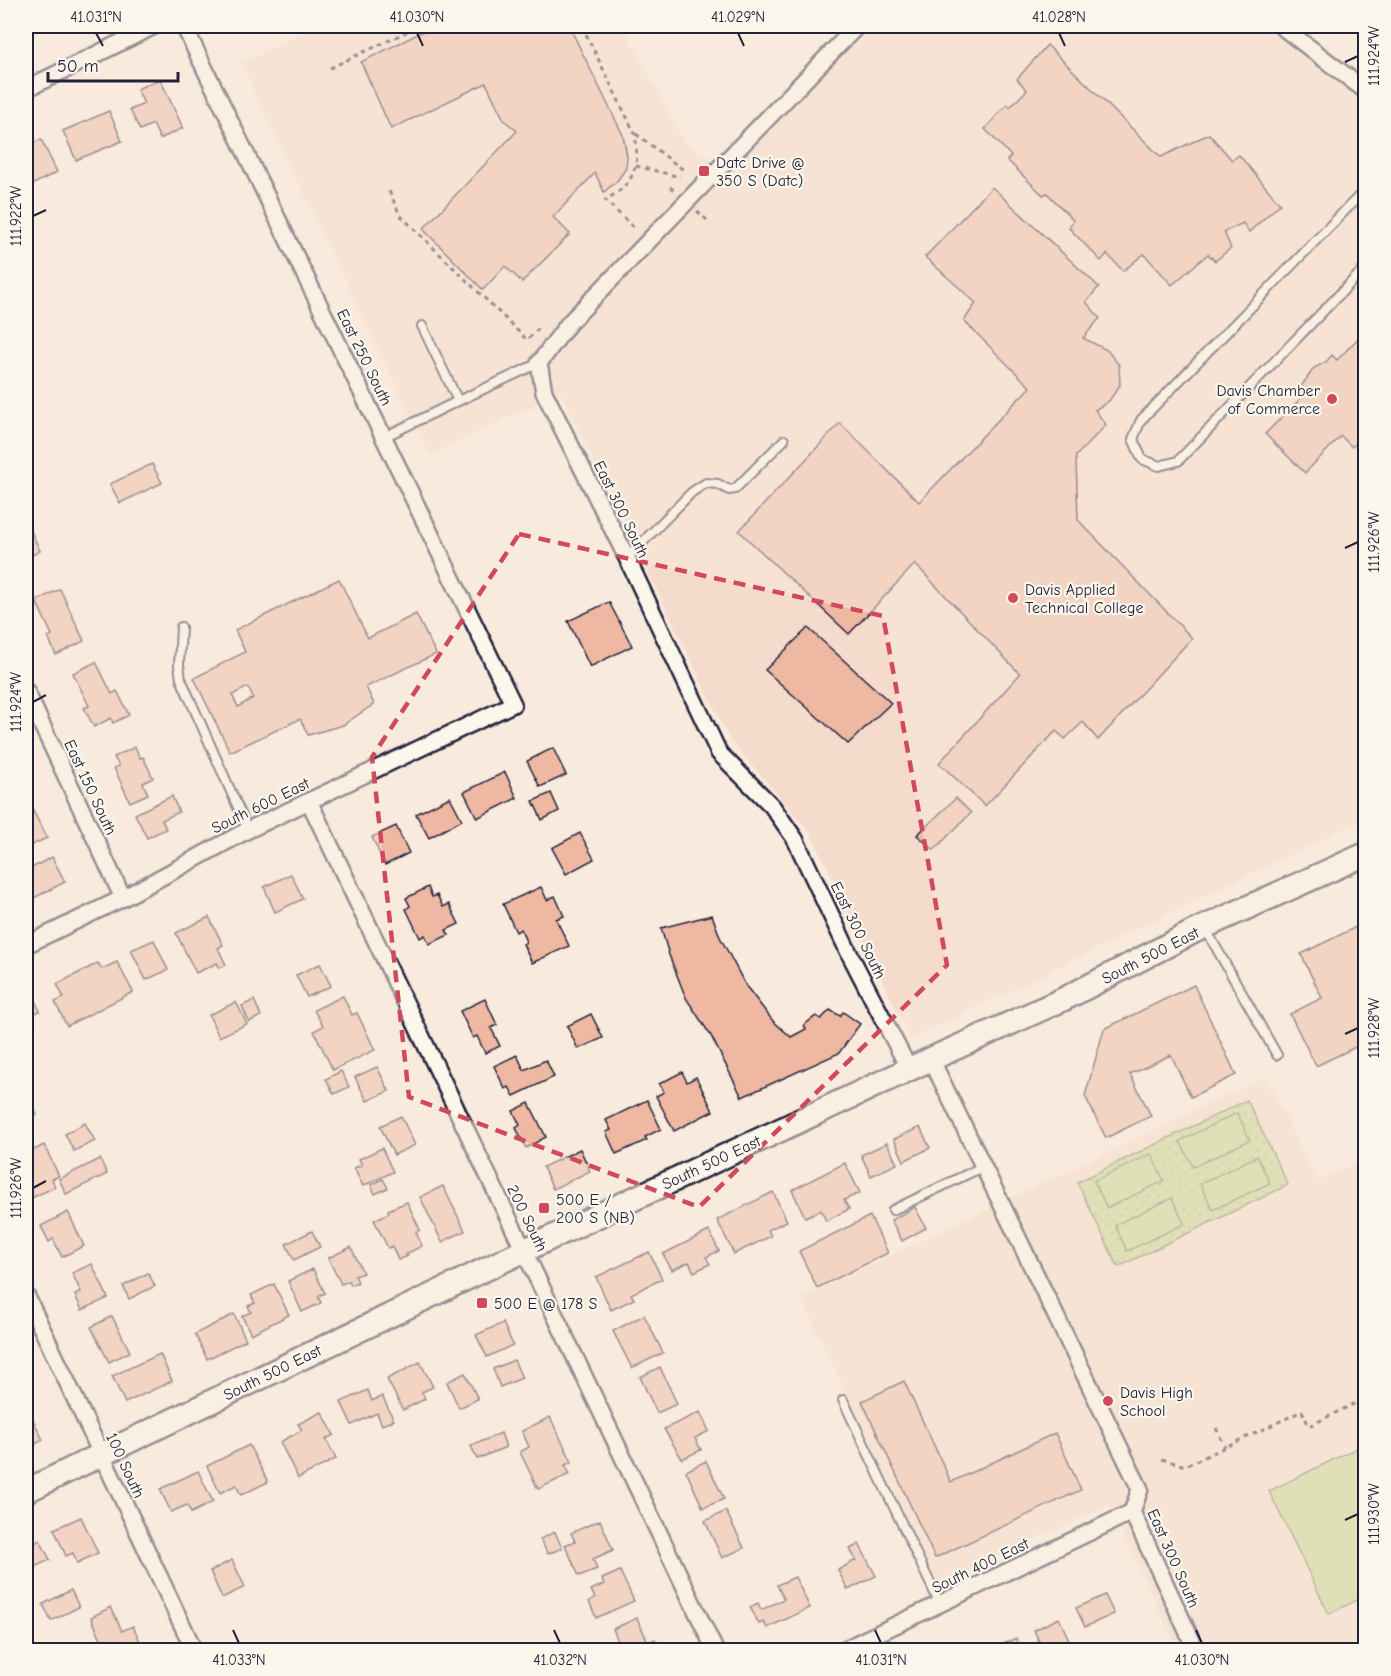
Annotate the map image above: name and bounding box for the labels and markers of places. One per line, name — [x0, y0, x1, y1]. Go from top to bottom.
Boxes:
place label: Datc Drive @ 350 S (Datc) — [716, 154, 805, 190]
marker: Datc Drive @ 350 S (Datc) — [697, 164, 711, 178]
place label: Davis Chamber of Commerce — [1217, 382, 1321, 418]
marker: Davis Chamber of Commerce — [1325, 392, 1339, 406]
place label: Davis Applied Technical College — [1025, 581, 1143, 617]
marker: Davis Applied Technical College — [1006, 591, 1020, 605]
place label: 500 E / 200 S (NB) — [556, 1191, 635, 1227]
marker: 500 E / 200 S (NB) — [537, 1201, 551, 1215]
place label: 500 E @ 178 S — [494, 1295, 598, 1313]
marker: 500 E @ 178 S — [475, 1296, 489, 1310]
place label: Davis High School — [1120, 1384, 1193, 1420]
marker: Davis High School — [1101, 1394, 1115, 1408]

